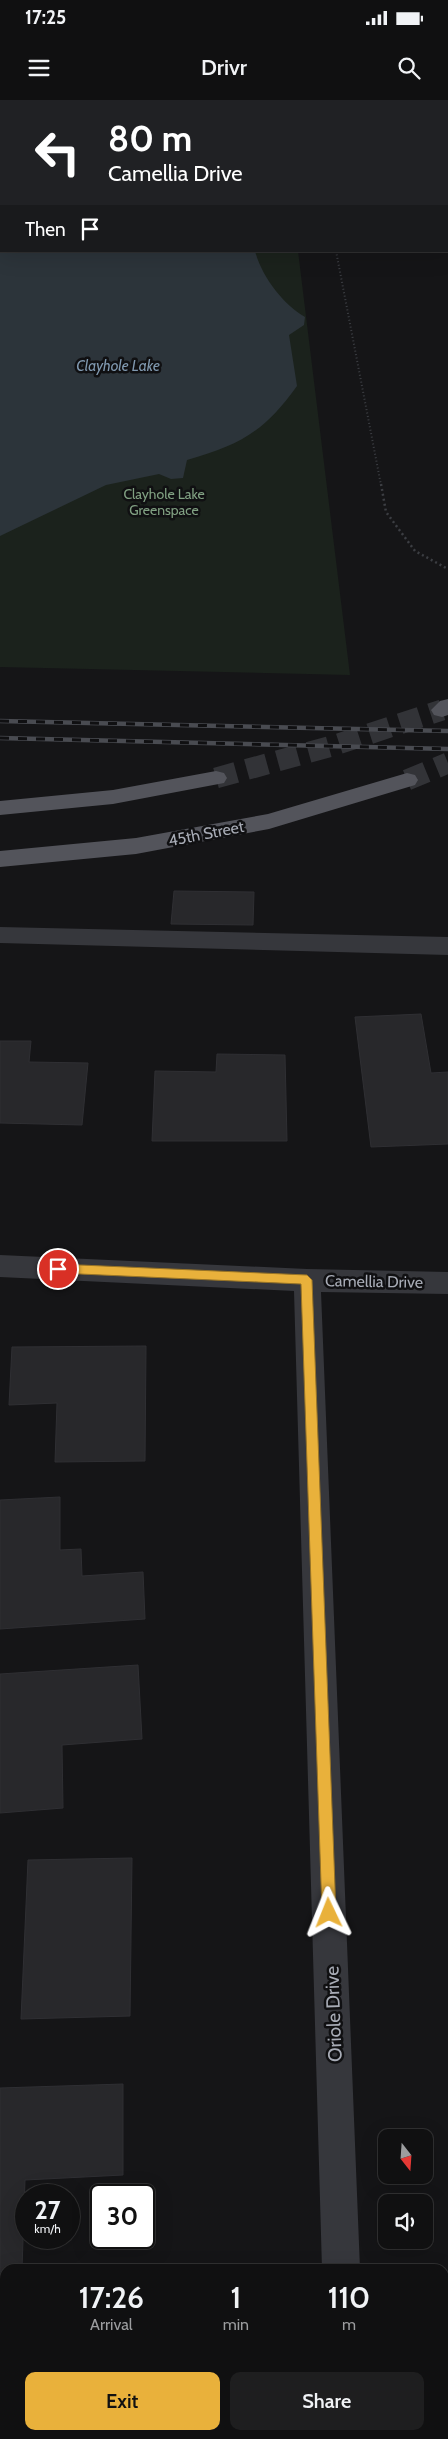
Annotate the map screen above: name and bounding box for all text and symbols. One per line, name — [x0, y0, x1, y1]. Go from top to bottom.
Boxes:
text: 17:25 — [25, 6, 66, 29]
icon: menu — [25, 54, 53, 82]
text: Drivr — [201, 54, 247, 81]
icon: search — [395, 54, 423, 82]
text: 80 m — [108, 117, 192, 160]
icon: left — [25, 120, 90, 185]
text: Camellia Drive — [108, 160, 243, 187]
icon: arrive — [76, 215, 104, 243]
text: Then — [25, 218, 66, 241]
water label: Clayhole Lake — [76, 357, 160, 375]
park label: Clayhole Lake Greenspace — [123, 485, 205, 519]
street label: 45th Street — [167, 817, 246, 850]
pin — [37, 1248, 79, 1290]
icon: arrive — [44, 1255, 72, 1283]
street label: Camellia Drive — [325, 1271, 423, 1292]
position arrow — [302, 1886, 354, 1938]
street label: Oriole Drive — [320, 1965, 347, 2062]
north arrow — [378, 2129, 432, 2184]
map controls — [378, 2129, 433, 2249]
speed limit sign: 30 — [90, 2184, 155, 2249]
button: sound — [378, 2194, 433, 2249]
text: 27 — [35, 2195, 60, 2225]
text: km/h — [34, 2221, 61, 2236]
text: 17:26 — [79, 2279, 144, 2316]
text: 1 — [231, 2279, 241, 2316]
text: 110 — [328, 2279, 370, 2316]
text: Arrival — [90, 2315, 133, 2334]
text: min — [223, 2315, 249, 2334]
text: m — [342, 2315, 356, 2334]
button: Exit — [25, 2372, 220, 2430]
button: Share — [230, 2372, 424, 2430]

